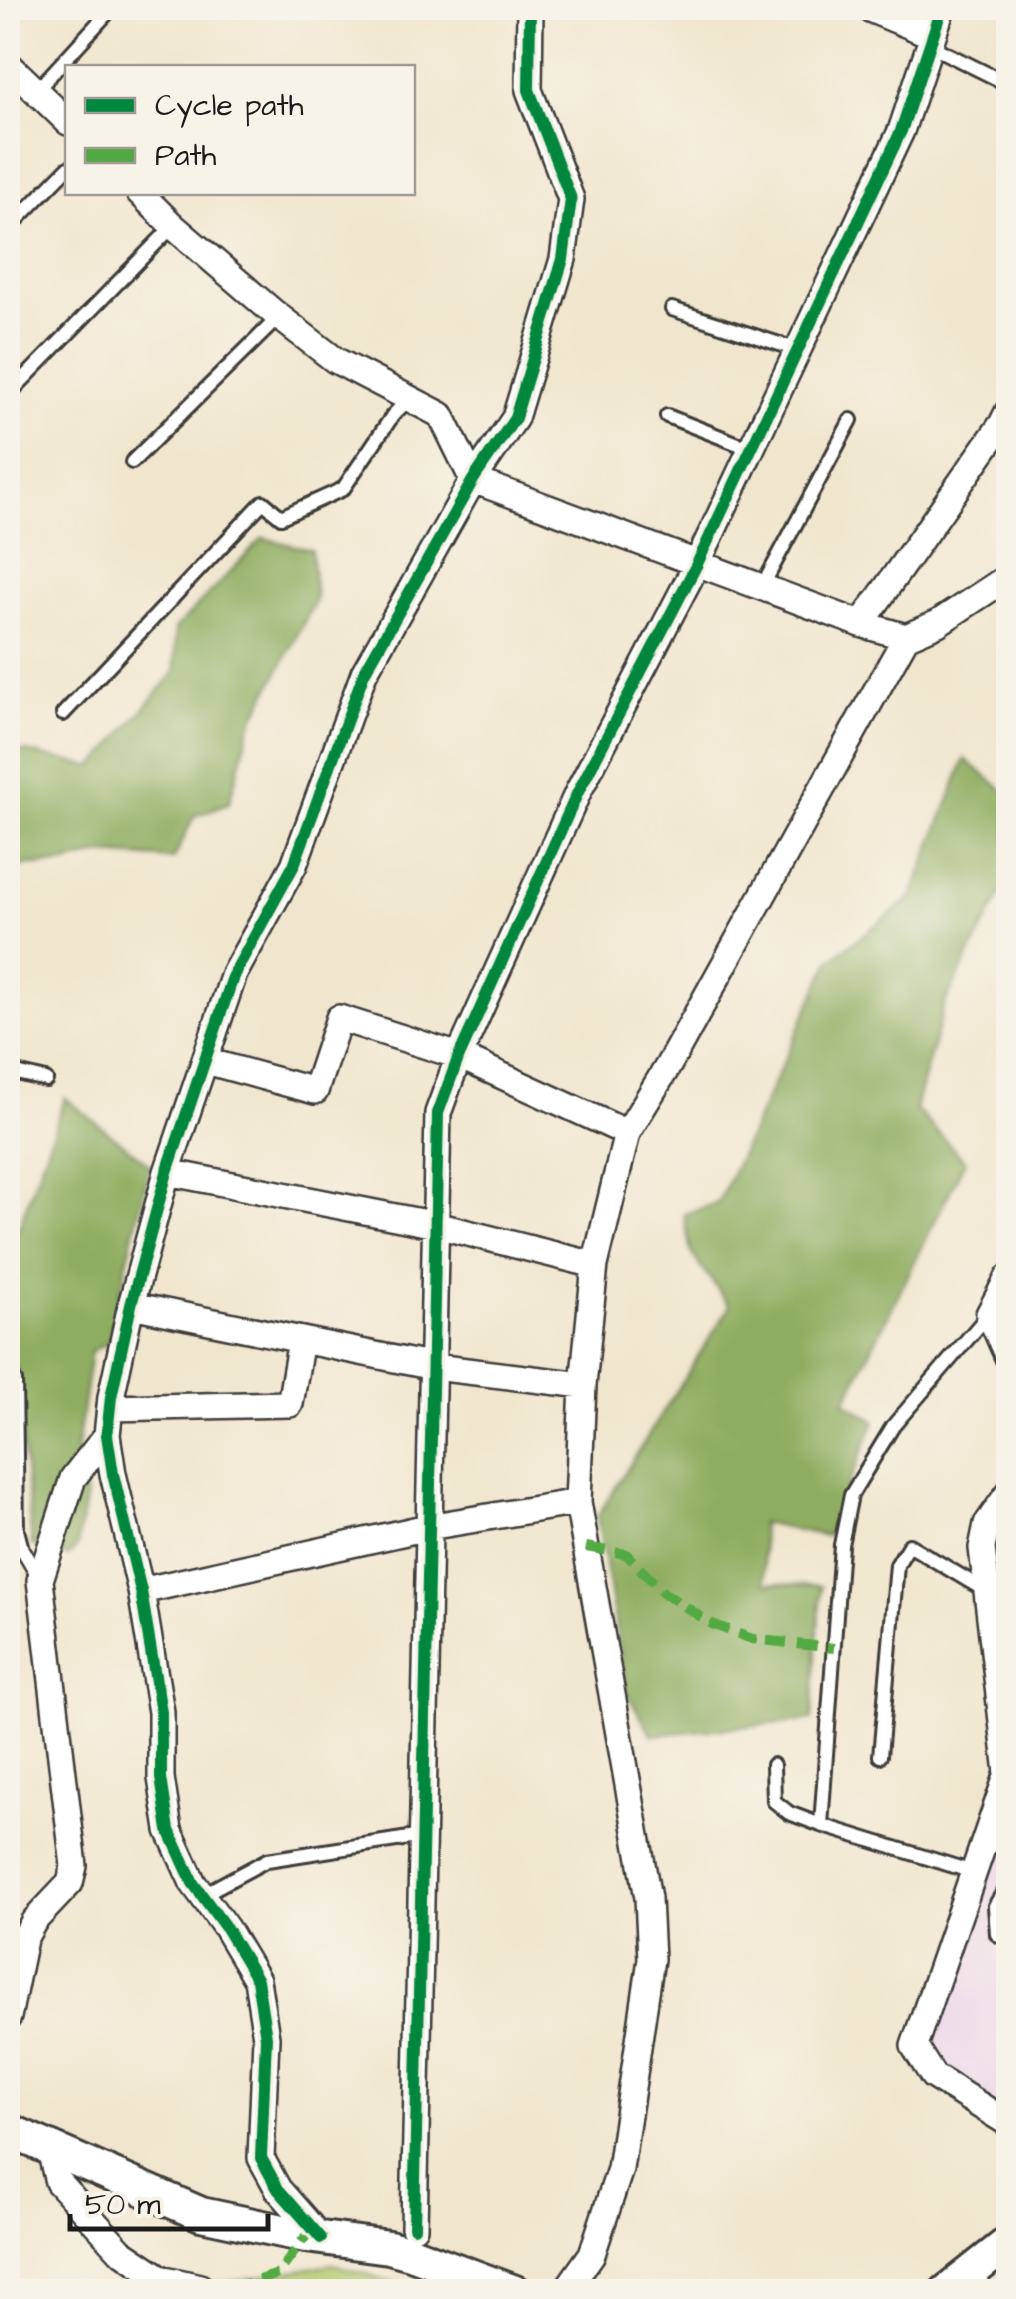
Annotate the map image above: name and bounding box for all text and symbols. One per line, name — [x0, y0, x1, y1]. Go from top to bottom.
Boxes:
legend — [65, 65, 415, 195]
text: Cycle path — [155, 85, 304, 128]
text: Path — [155, 135, 217, 177]
scale bar — [70, 2169, 268, 2231]
text: 50 m — [85, 2184, 161, 2226]

